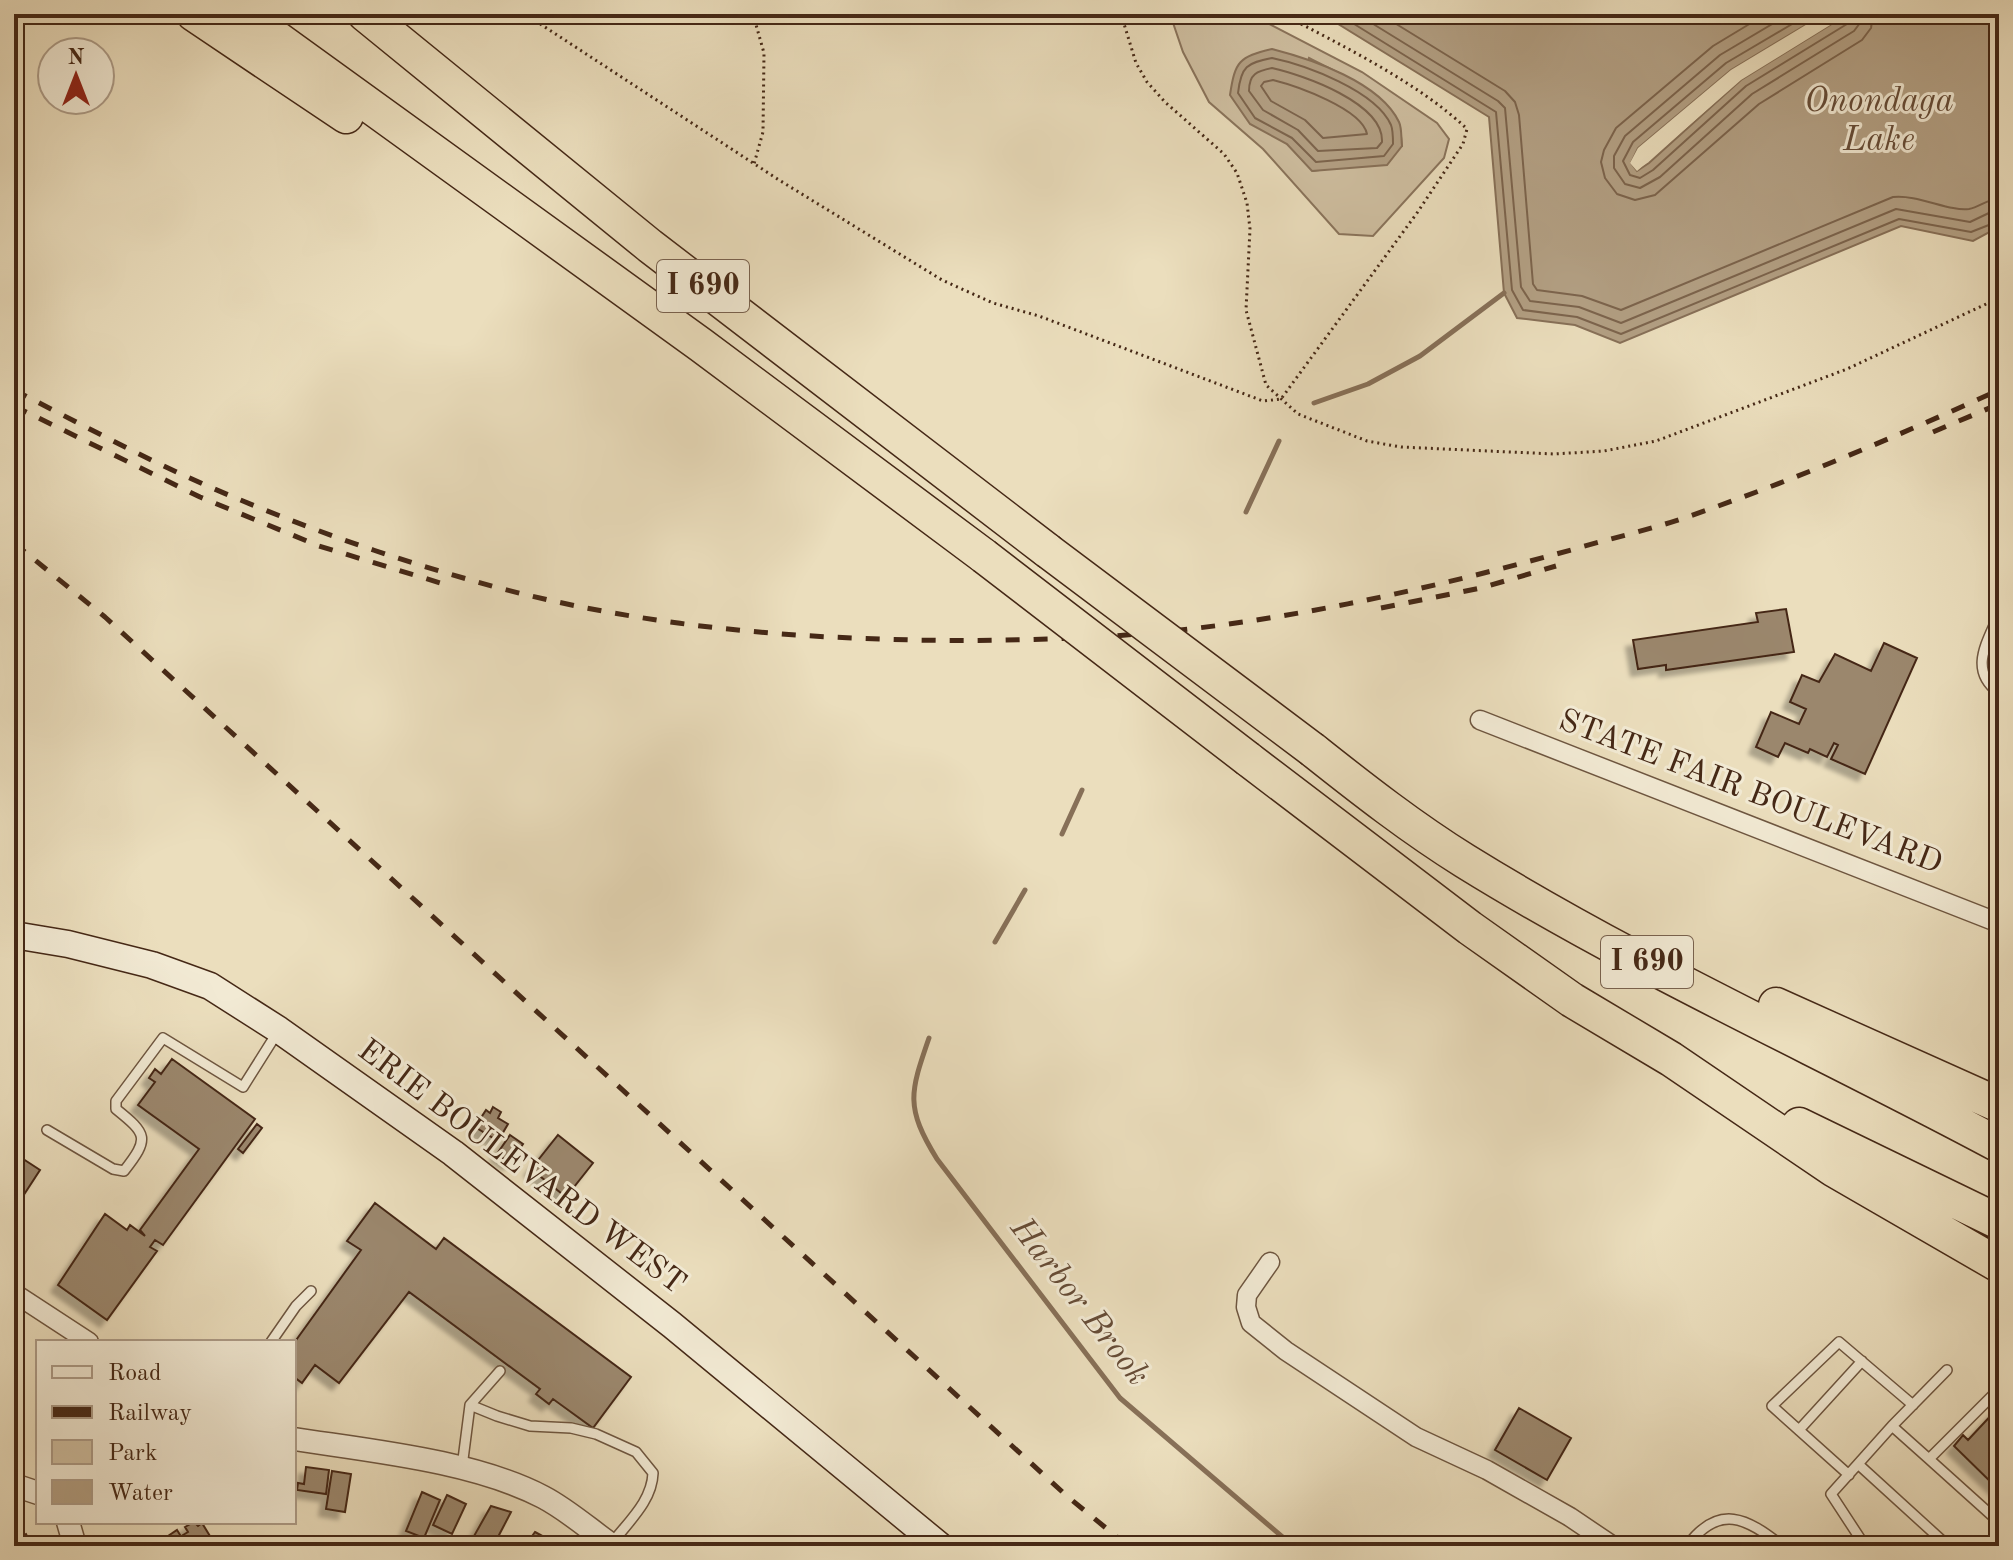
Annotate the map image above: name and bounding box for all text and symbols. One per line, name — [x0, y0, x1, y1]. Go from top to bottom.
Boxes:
north arrow — [36, 36, 116, 116]
text: N — [68, 47, 85, 69]
water label: Onondaga Lake — [1804, 85, 1954, 158]
road number: I 690 — [657, 260, 749, 312]
street label: STATE FAIR BOULEVARD — [1554, 705, 1946, 881]
road number: I 690 — [1601, 936, 1693, 988]
street label: ERIE BOULEVARD WEST — [351, 1035, 691, 1301]
water label: Harbor Brook — [1003, 1211, 1155, 1392]
legend — [36, 1340, 296, 1524]
text: Road — [108, 1362, 161, 1386]
text: Railway — [108, 1402, 192, 1426]
text: Park — [108, 1442, 157, 1466]
text: Water — [108, 1482, 173, 1506]

